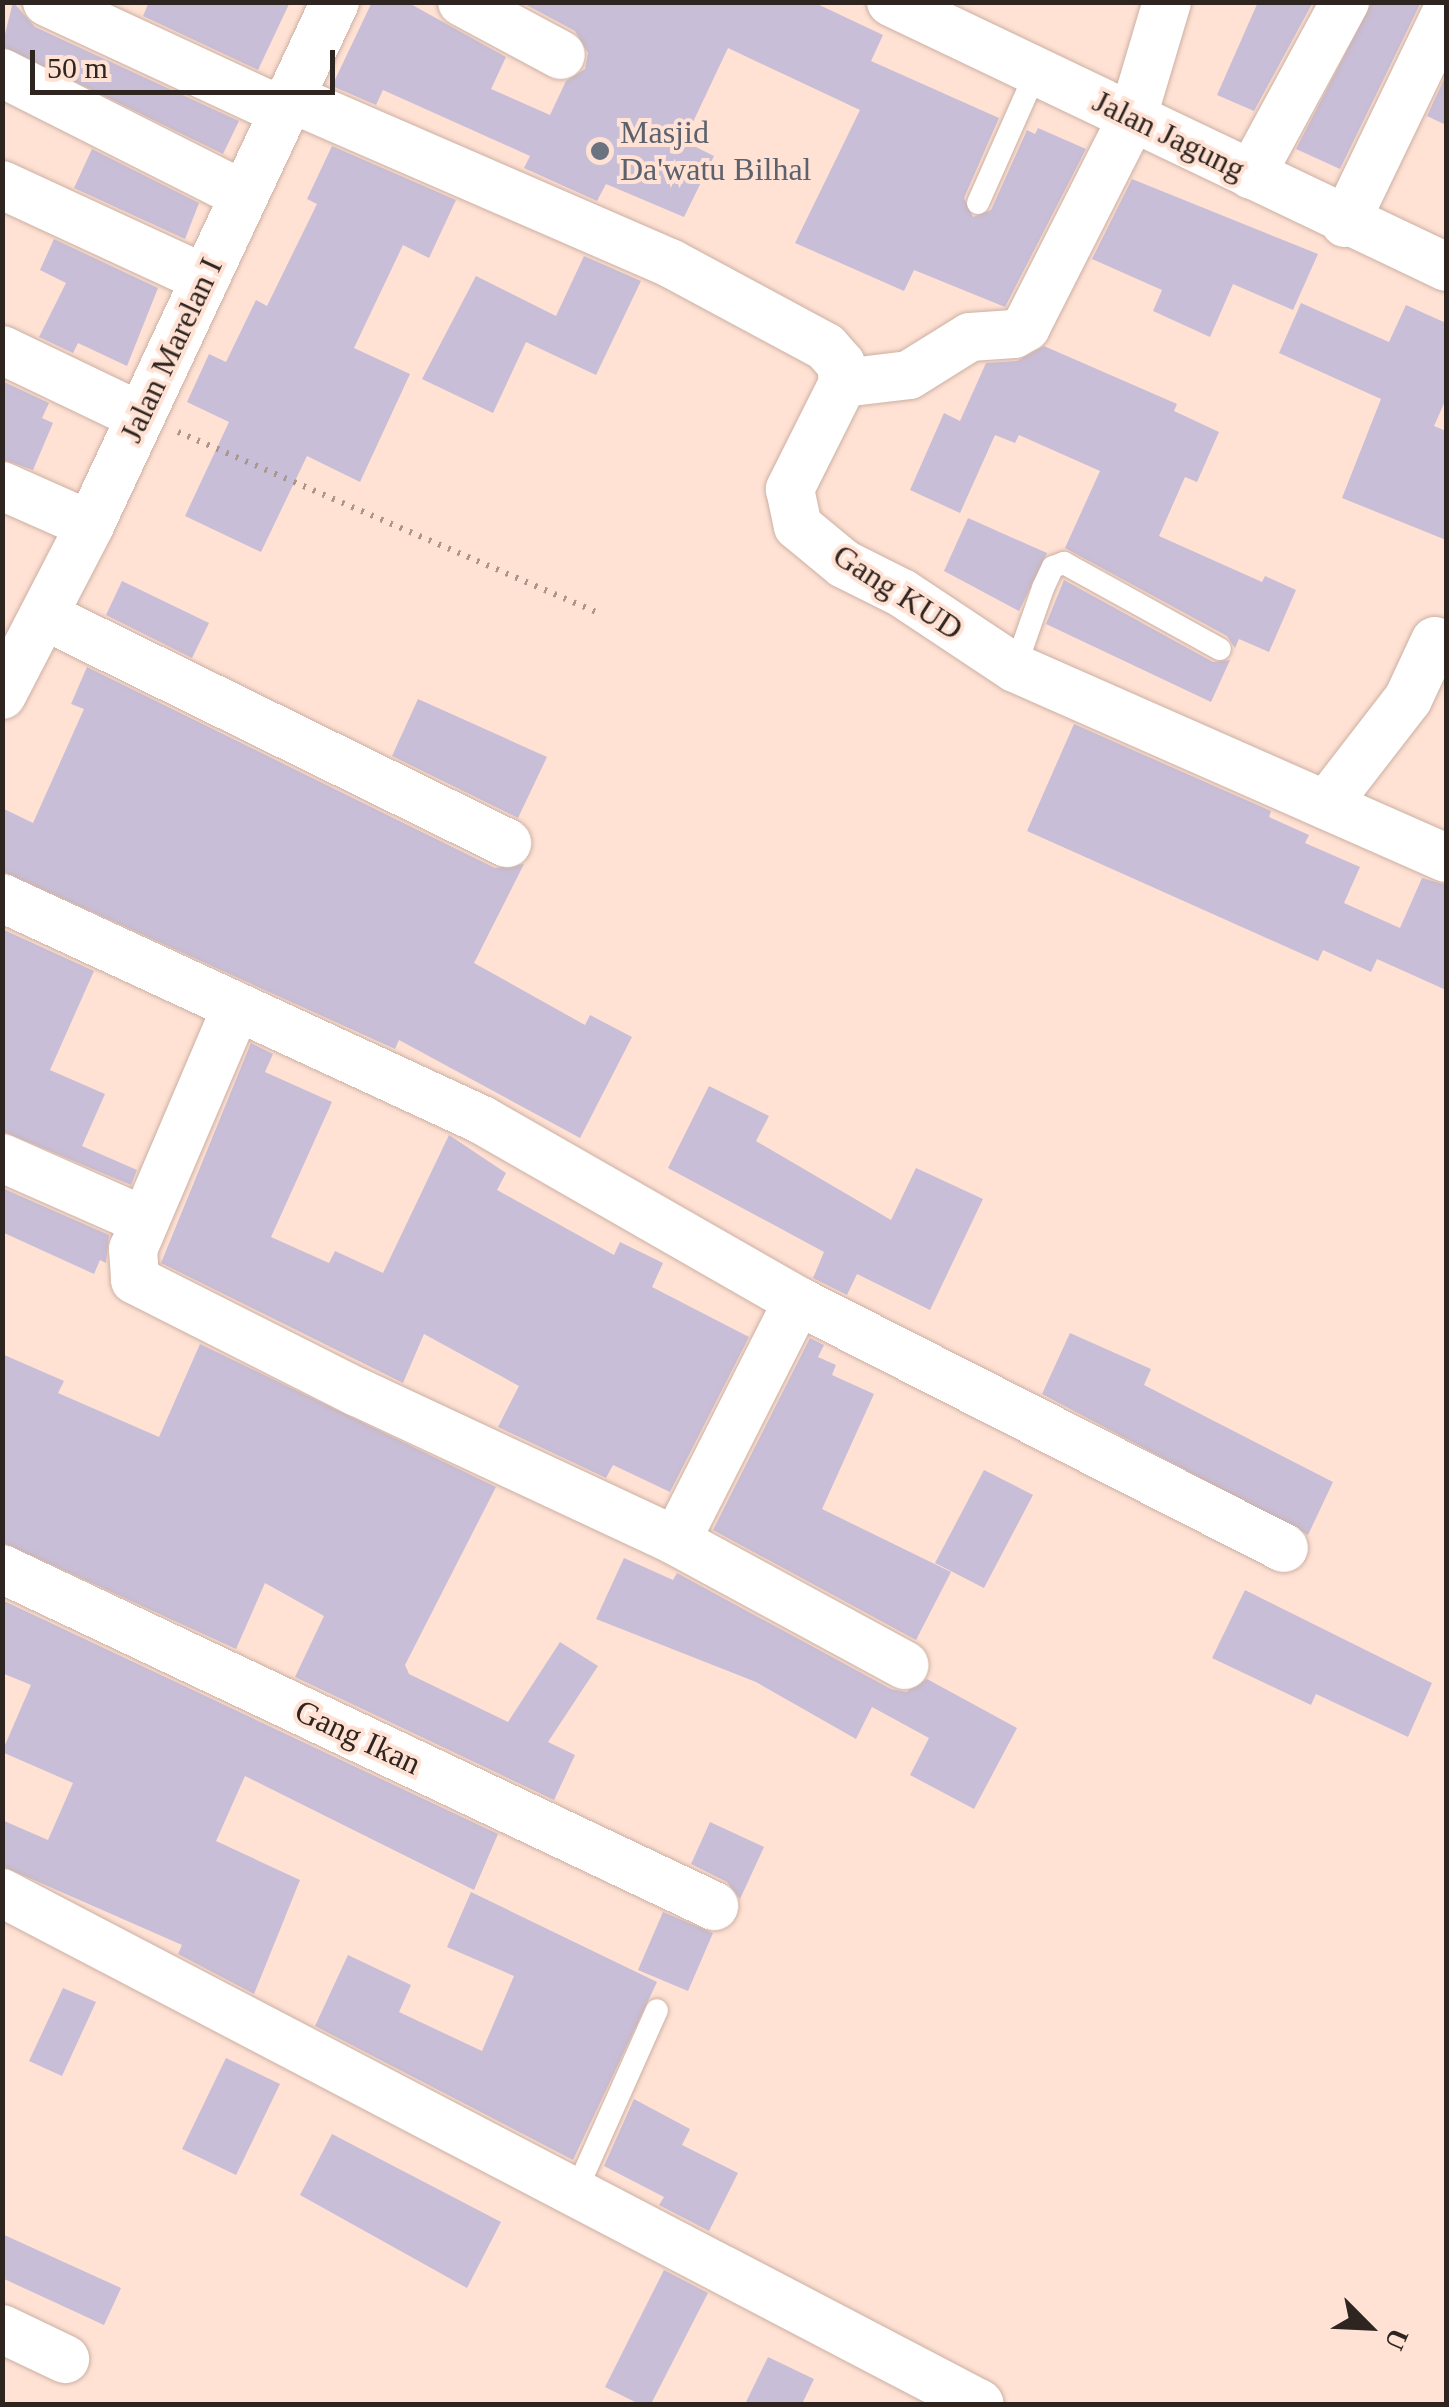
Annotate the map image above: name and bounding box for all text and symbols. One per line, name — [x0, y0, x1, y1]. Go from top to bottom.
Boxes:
scale bar — [35, 30, 340, 92]
text: 50 m — [47, 51, 108, 84]
street label: Jalan Jagung — [1087, 82, 1251, 188]
place label: Masjid Da'watu Bilhal — [620, 114, 812, 189]
marker: Masjid Da'watu Bilhal — [589, 140, 611, 162]
street label: Jalan Marelan I — [112, 252, 230, 448]
street label: Gang KUD — [826, 536, 970, 648]
street label: Gang Ikan — [289, 1691, 427, 1783]
north arrow — [1319, 2277, 1419, 2377]
text: U — [1379, 2324, 1415, 2355]

